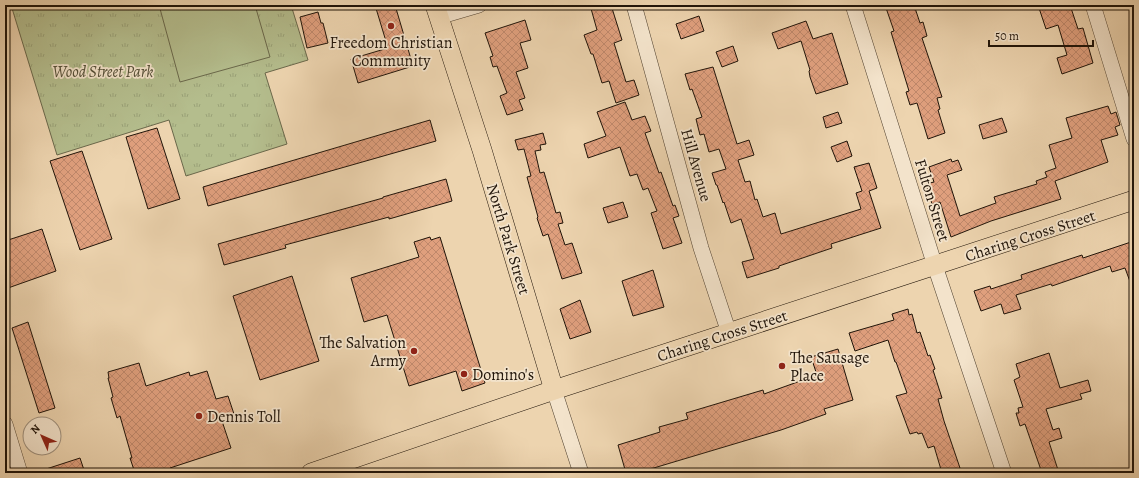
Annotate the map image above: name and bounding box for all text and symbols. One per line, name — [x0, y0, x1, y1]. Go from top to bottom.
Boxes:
marker: Freedom Christian Community — [386, 21, 396, 31]
scale bar — [989, 22, 1093, 48]
text: 50 m — [995, 28, 1019, 44]
place label: Freedom Christian Community — [330, 32, 453, 72]
park label: Wood Street Park — [53, 61, 153, 83]
street label: Hill Avenue — [675, 126, 717, 204]
street label: Fulton Street — [909, 156, 955, 244]
street label: North Park Street — [481, 181, 535, 297]
street label: Charing Cross Street — [962, 205, 1098, 267]
street label: Charing Cross Street — [654, 305, 790, 367]
place label: The Salvation Army — [319, 332, 407, 372]
marker: The Salvation Army — [409, 346, 419, 356]
place label: The Sausage Place — [790, 347, 870, 387]
marker: The Sausage Place — [777, 361, 787, 371]
place label: Domino's — [472, 364, 534, 386]
marker: Domino's — [459, 369, 469, 379]
place label: Dennis Toll — [207, 406, 281, 428]
marker: Dennis Toll — [194, 411, 204, 421]
north arrow — [22, 416, 62, 456]
text: N — [27, 421, 43, 437]

